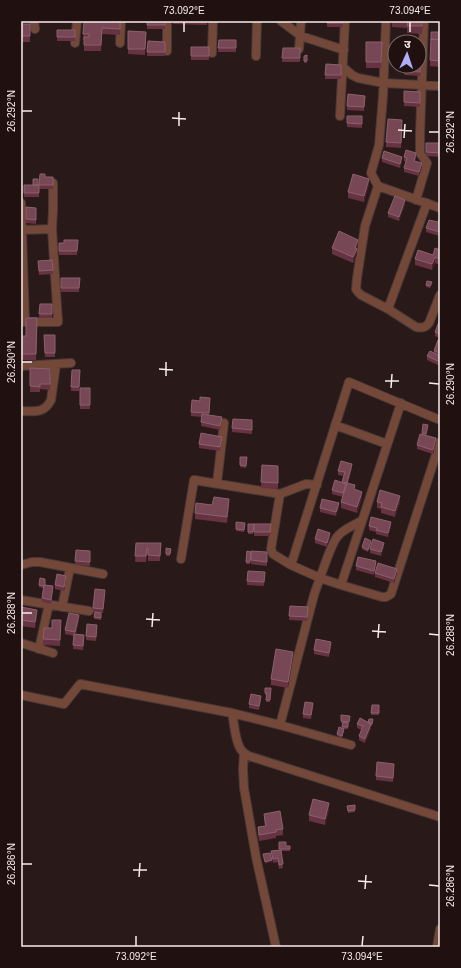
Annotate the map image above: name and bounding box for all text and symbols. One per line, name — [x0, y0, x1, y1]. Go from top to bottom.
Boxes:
text: 73.092°E — [163, 5, 205, 16]
text: 73.094°E — [389, 5, 431, 16]
north arrow — [387, 34, 427, 74]
text: उ — [404, 38, 412, 50]
text: 26.292°N — [6, 90, 17, 132]
text: 26.292°N — [445, 111, 456, 153]
text: 26.290°N — [6, 341, 17, 383]
text: 26.290°N — [445, 363, 456, 405]
text: 26.288°N — [6, 592, 17, 634]
text: 26.288°N — [445, 614, 456, 656]
text: 26.286°N — [6, 843, 17, 885]
text: 26.286°N — [445, 865, 456, 907]
text: 73.092°E — [115, 951, 157, 962]
text: 73.094°E — [341, 951, 383, 962]

